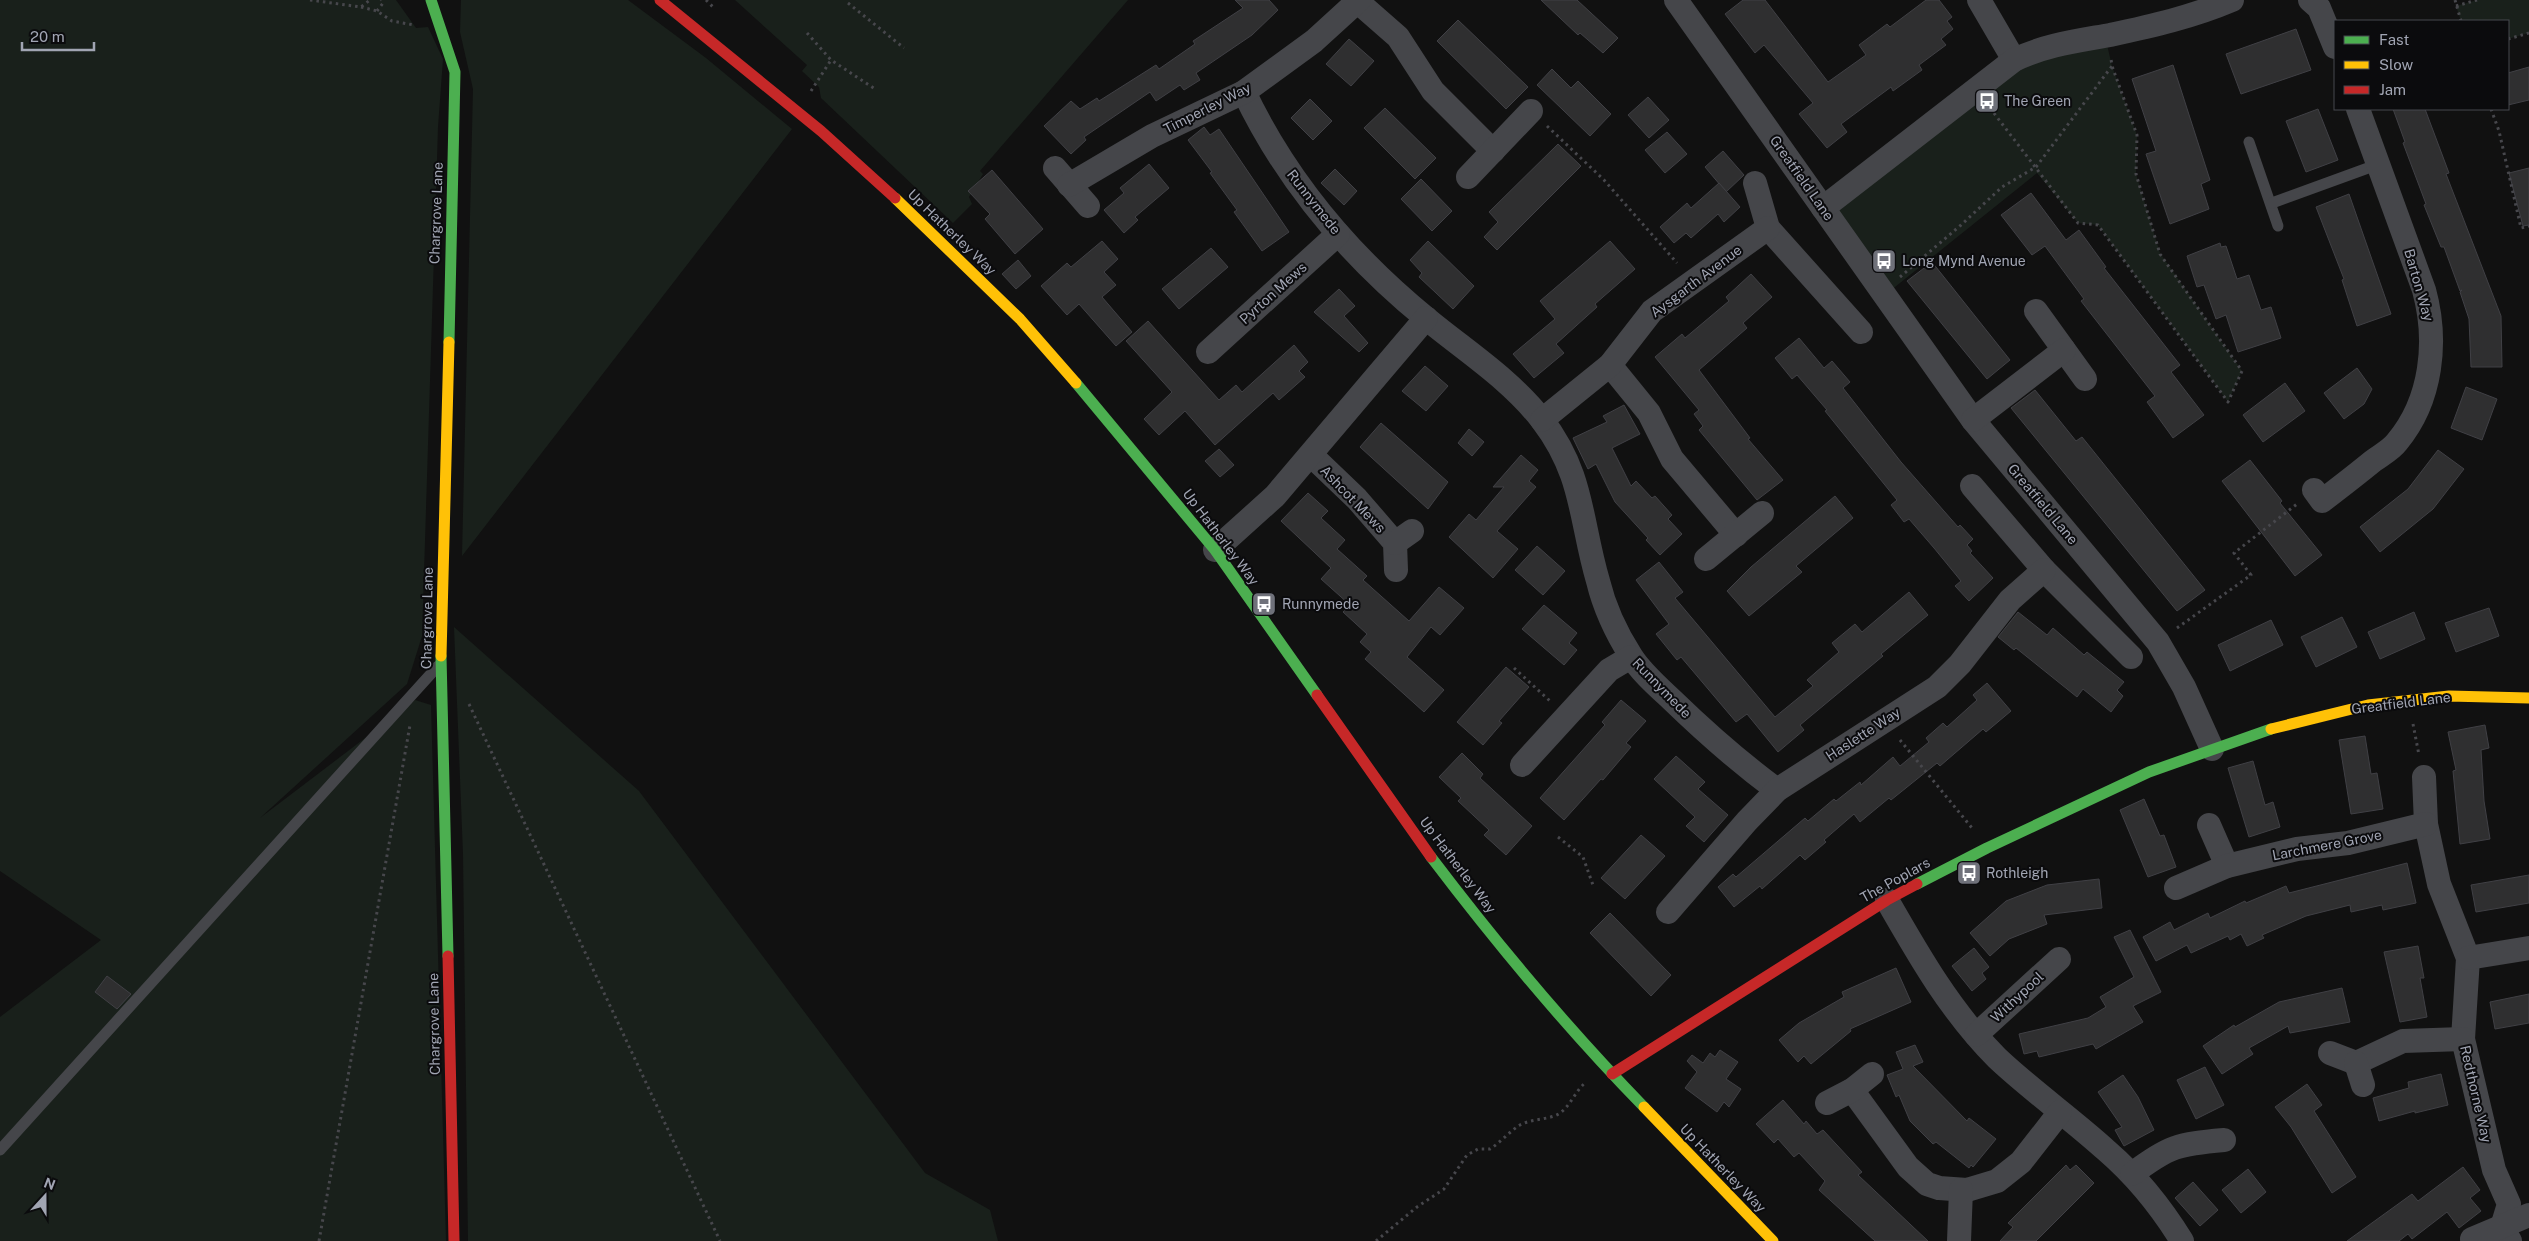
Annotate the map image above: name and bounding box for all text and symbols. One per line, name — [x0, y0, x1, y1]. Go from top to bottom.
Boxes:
scale bar — [22, 20, 95, 52]
legend — [2334, 20, 2509, 110]
text: 20 m — [30, 28, 65, 45]
text: Fast — [2379, 31, 2409, 48]
text: Slow — [2379, 56, 2414, 73]
street label: Timperley Way — [1161, 79, 1254, 137]
text: Jam — [2379, 81, 2406, 98]
bus stop icon: The Green — [1974, 88, 2000, 114]
place label: The Green — [2004, 93, 2071, 109]
street label: Greatfield Lane — [1767, 133, 1837, 224]
street label: Chargrove Lane — [426, 162, 446, 264]
street label: Runnymede — [1284, 167, 1344, 237]
street label: Up Hatherley Way — [905, 186, 1000, 279]
street label: Aysgarth Avenue — [1647, 241, 1745, 320]
street label: Barton Way — [2401, 247, 2437, 323]
bus stop icon: Long Mynd Avenue — [1871, 248, 1897, 274]
place label: Long Mynd Avenue — [1902, 253, 2026, 269]
street label: Pyrton Mews — [1236, 259, 1310, 327]
street label: Greatfield Lane — [2005, 461, 2081, 547]
street label: Ashcot Mews — [1317, 462, 1389, 536]
street label: Up Hatherley Way — [1180, 486, 1263, 589]
street label: Chargrove Lane — [418, 567, 436, 669]
bus stop icon: Runnymede — [1251, 591, 1277, 617]
place label: Runnymede — [1282, 596, 1359, 612]
street label: Runnymede — [1629, 655, 1695, 721]
street label: Greatfield Lane — [2350, 689, 2452, 717]
street label: Haslette Way — [1823, 704, 1904, 764]
street label: Up Hatherley Way — [1417, 814, 1500, 917]
street label: Larchmere Grove — [2271, 827, 2383, 863]
street label: The Poplars — [1857, 854, 1933, 906]
bus stop icon: Rothleigh — [1956, 860, 1982, 886]
place label: Rothleigh — [1986, 865, 2048, 881]
street label: Withypool — [1987, 969, 2047, 1025]
street label: Chargrove Lane — [425, 973, 443, 1075]
street label: Redthorne Way — [2457, 1044, 2495, 1145]
street label: Up Hatherley Way — [1677, 1121, 1770, 1216]
north arrow — [20, 1171, 70, 1221]
text: N — [42, 1174, 58, 1193]

